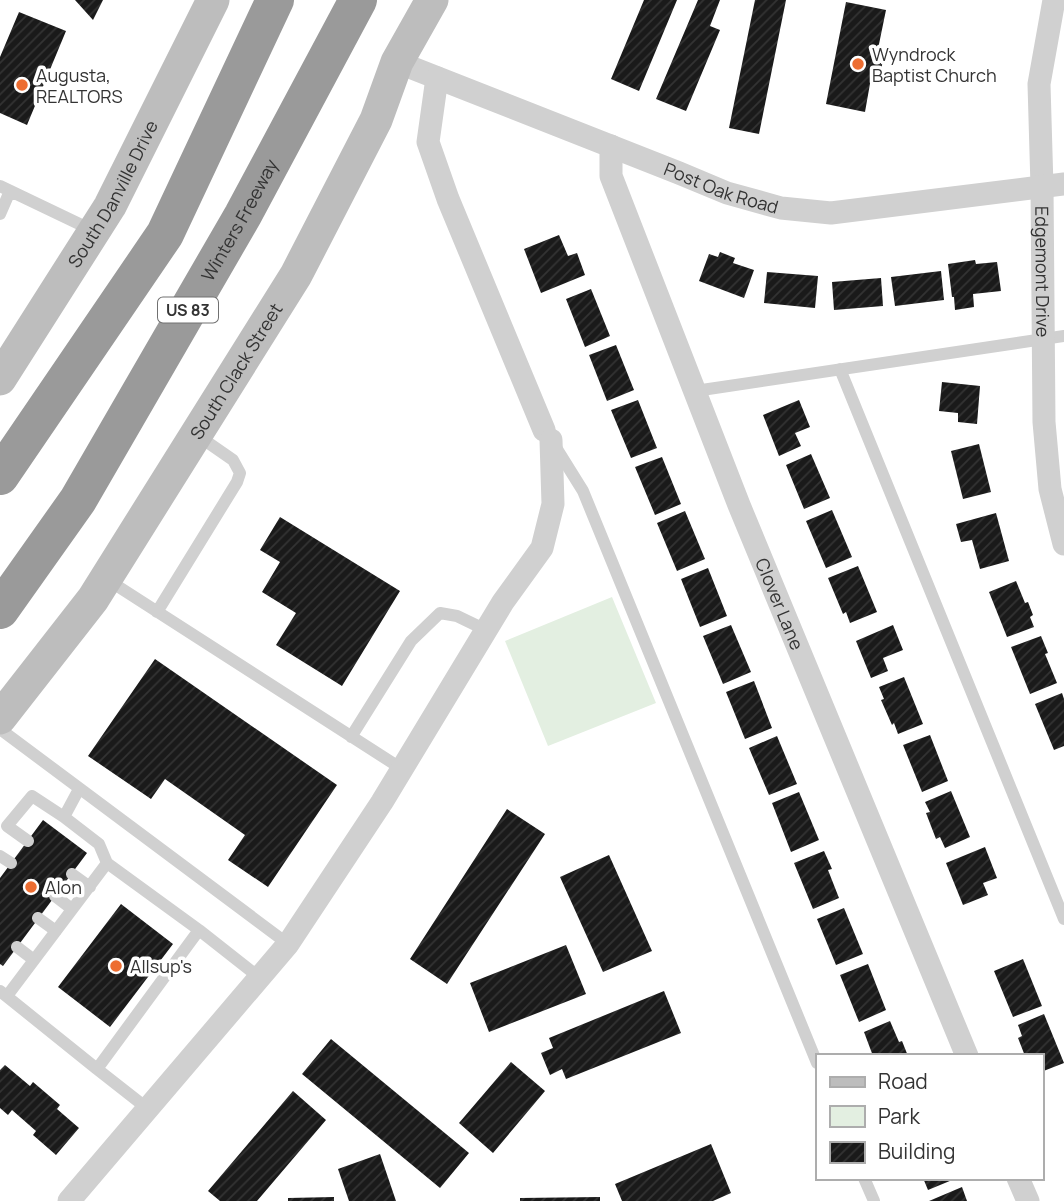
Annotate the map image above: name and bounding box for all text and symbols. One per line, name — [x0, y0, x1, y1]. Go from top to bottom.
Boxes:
place label: Wyndrock Baptist Church — [872, 42, 997, 87]
marker: Wyndrock Baptist Church — [850, 56, 866, 72]
place label: Augusta, REALTORS — [36, 63, 123, 108]
marker: Augusta, REALTORS — [14, 77, 30, 93]
street label: South Danville Drive — [62, 116, 163, 272]
street label: Winters Freeway — [195, 154, 283, 285]
street label: Post Oak Road — [661, 156, 781, 219]
street label: Edgemont Drive — [1030, 206, 1055, 337]
road number: US 83 — [158, 298, 218, 322]
street label: South Clack Street — [184, 298, 288, 444]
street label: Clover Lane — [750, 554, 810, 653]
place label: Alon — [45, 875, 82, 899]
marker: Alon — [23, 879, 39, 895]
place label: Allsup's — [130, 954, 192, 978]
marker: Allsup's — [108, 958, 124, 974]
legend — [816, 1054, 1043, 1180]
text: Road — [878, 1067, 928, 1095]
text: Park — [878, 1102, 920, 1130]
text: Building — [878, 1137, 955, 1165]

